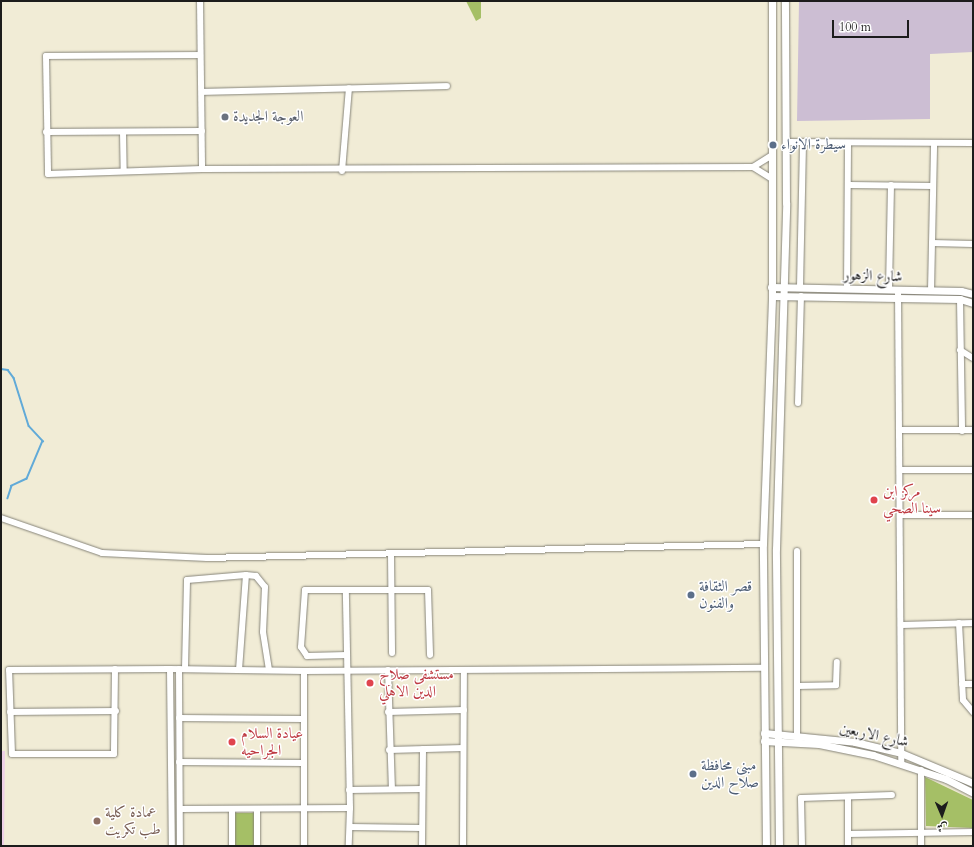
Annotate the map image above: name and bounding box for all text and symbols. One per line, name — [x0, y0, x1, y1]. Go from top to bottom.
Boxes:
scale bar — [834, 12, 911, 38]
text: 100 m — [839, 19, 871, 35]
place label: العوجة الجديدة — [233, 108, 303, 126]
marker: العوجة الجديدة — [220, 112, 230, 122]
place label: سيطرة الانواء — [781, 136, 846, 154]
marker: سيطرة الانواء — [768, 140, 778, 150]
street label: شارع الزهور — [843, 266, 903, 286]
place label: مركز ابن سينا الصحي — [883, 482, 941, 517]
marker: مركز ابن سينا الصحي — [868, 494, 880, 506]
place label: قصر الثقافة والفنون — [699, 577, 752, 612]
marker: قصر الثقافة والفنون — [686, 590, 696, 600]
place label: مستشفى صلاح الدين الاهلي — [379, 665, 454, 700]
marker: مستشفى صلاح الدين الاهلي — [364, 677, 376, 689]
street label: شارع الاربعين — [838, 719, 910, 751]
place label: عيادة السلام الجراحيه — [241, 724, 303, 759]
marker: عيادة السلام الجراحيه — [226, 736, 238, 748]
place label: مبنى محافظة صلاح الدين — [701, 756, 759, 791]
marker: مبنى محافظة صلاح الدين — [688, 769, 698, 779]
north arrow — [922, 795, 962, 835]
place label: عمادة كلية طب تكريت — [105, 803, 161, 838]
marker: عمادة كلية طب تكريت — [92, 816, 102, 826]
text: ش — [937, 820, 948, 835]

